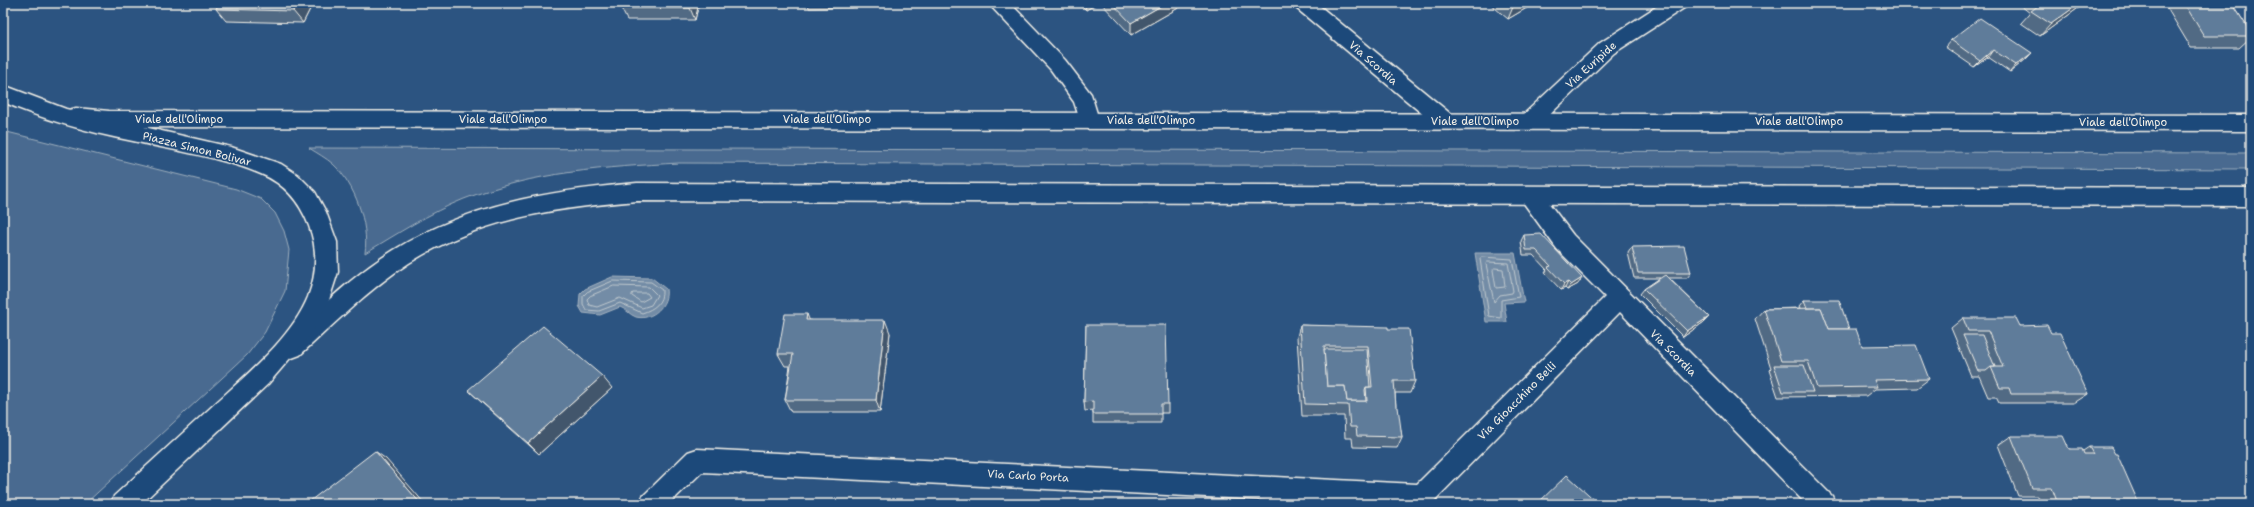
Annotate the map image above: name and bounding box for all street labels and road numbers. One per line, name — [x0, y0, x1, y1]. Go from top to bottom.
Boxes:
street label: Via Scordia — [1345, 38, 1401, 89]
street label: Via Euripide — [1562, 38, 1620, 92]
street label: Viale dell'Olimpo — [135, 112, 223, 127]
street label: Viale dell'Olimpo — [459, 112, 547, 127]
street label: Viale dell'Olimpo — [783, 112, 871, 127]
street label: Viale dell'Olimpo — [1107, 113, 1195, 128]
street label: Viale dell'Olimpo — [1431, 114, 1519, 129]
street label: Viale dell'Olimpo — [1755, 114, 1843, 129]
street label: Viale dell'Olimpo — [2079, 115, 2167, 130]
street label: Piazza Simon Bolivar — [141, 128, 253, 170]
street label: Via Scordia — [1646, 326, 1700, 380]
street label: Via Gioacchino Belli — [1474, 358, 1560, 444]
street label: Via Carlo Porta — [987, 466, 1069, 486]

